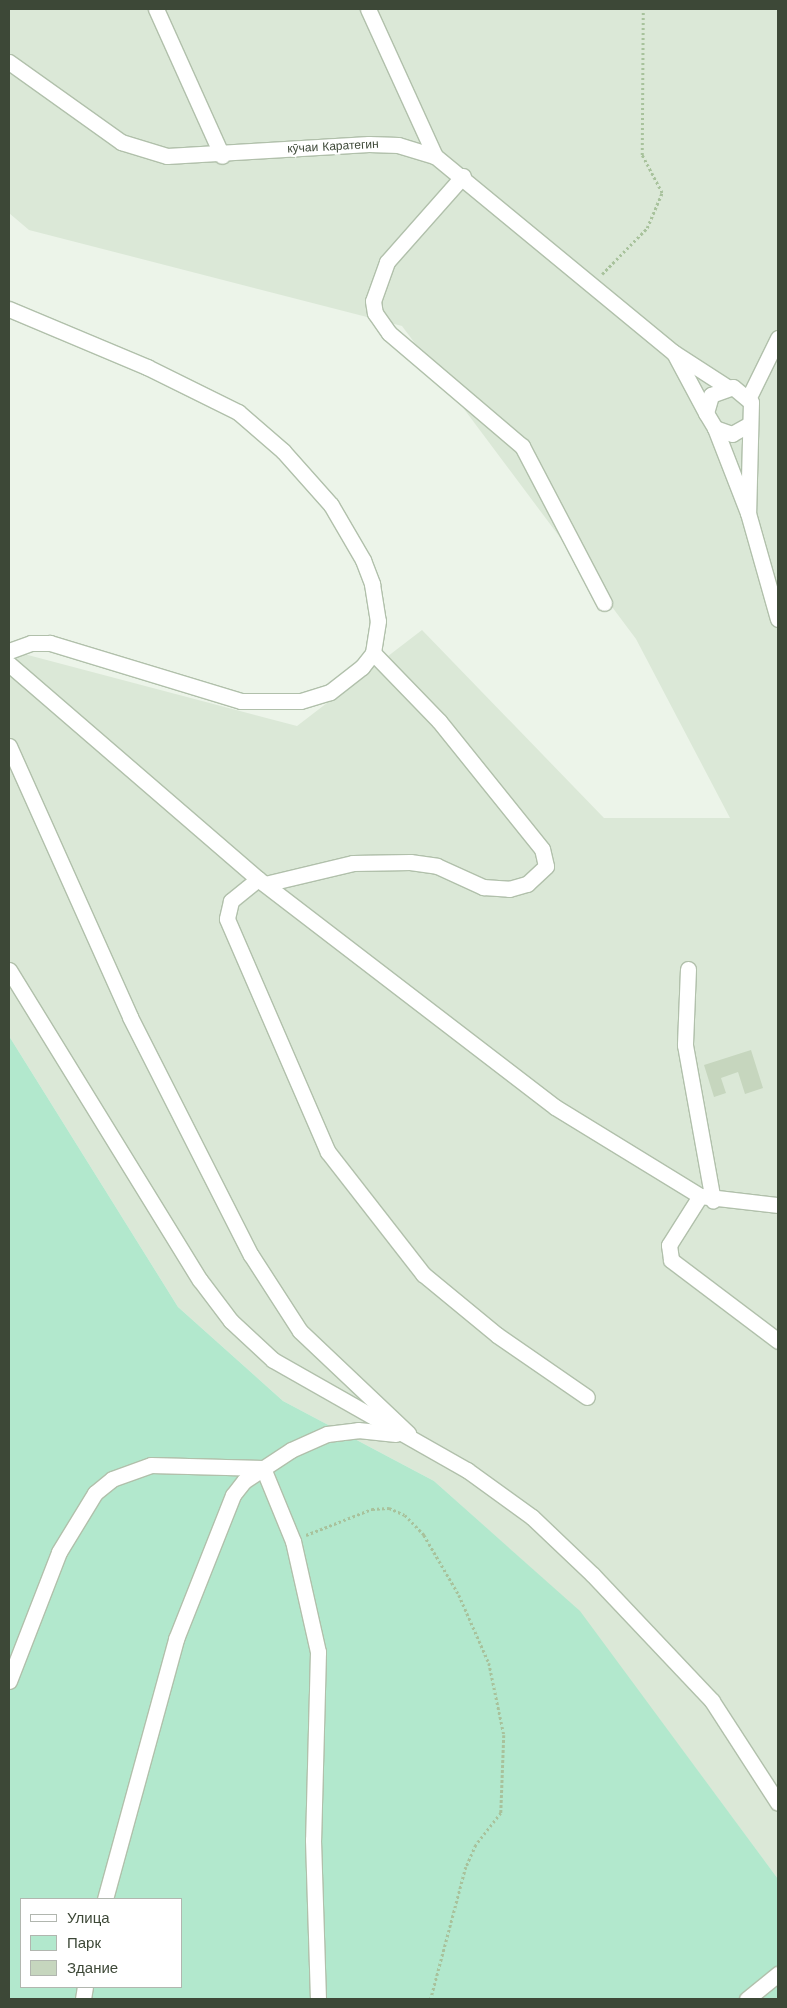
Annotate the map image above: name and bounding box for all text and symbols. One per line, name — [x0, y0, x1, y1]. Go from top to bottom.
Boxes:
street label: кӯчаи Каратегин — [287, 137, 379, 157]
legend — [20, 1898, 182, 1988]
text: Улица — [67, 1909, 110, 1927]
text: Парк — [67, 1934, 101, 1952]
text: Здание — [67, 1959, 118, 1977]

